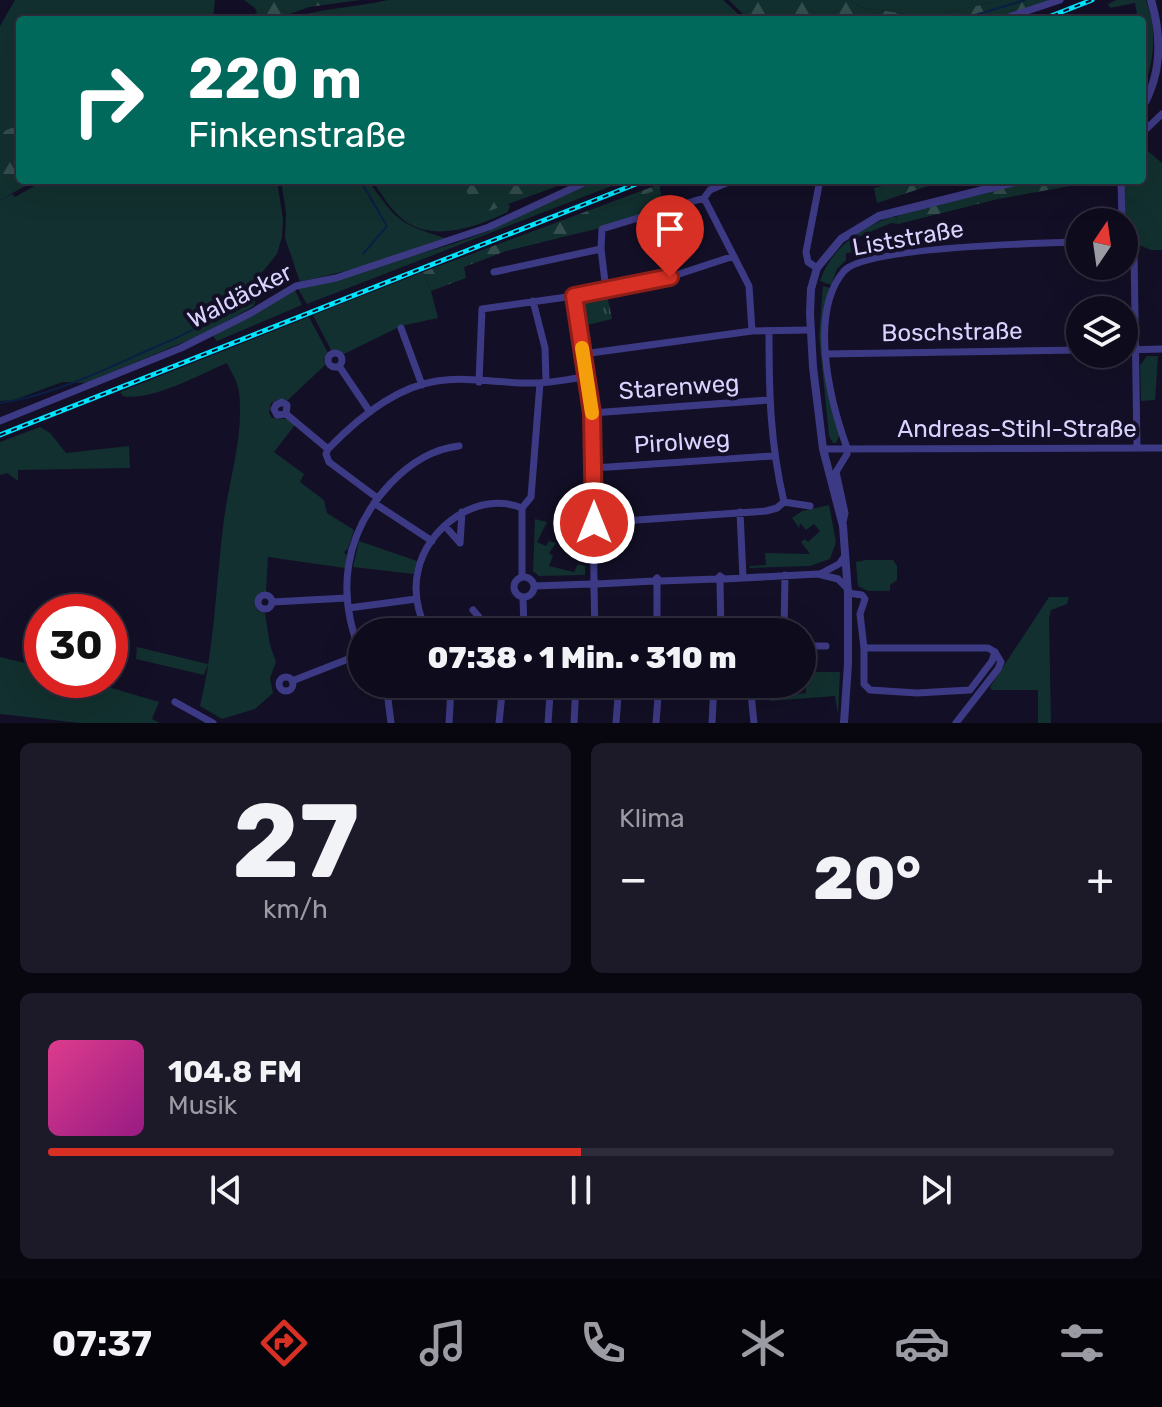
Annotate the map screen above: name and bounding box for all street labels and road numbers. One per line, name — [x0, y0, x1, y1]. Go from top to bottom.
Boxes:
street label: Liststraße — [850, 214, 966, 262]
street label: Waldäcker — [183, 258, 297, 334]
street label: Boschstraße — [881, 317, 1023, 347]
street label: Starenweg — [618, 369, 740, 405]
street label: Andreas-Stihl-Straße — [897, 415, 1137, 443]
street label: Pirolweg — [633, 425, 731, 459]

